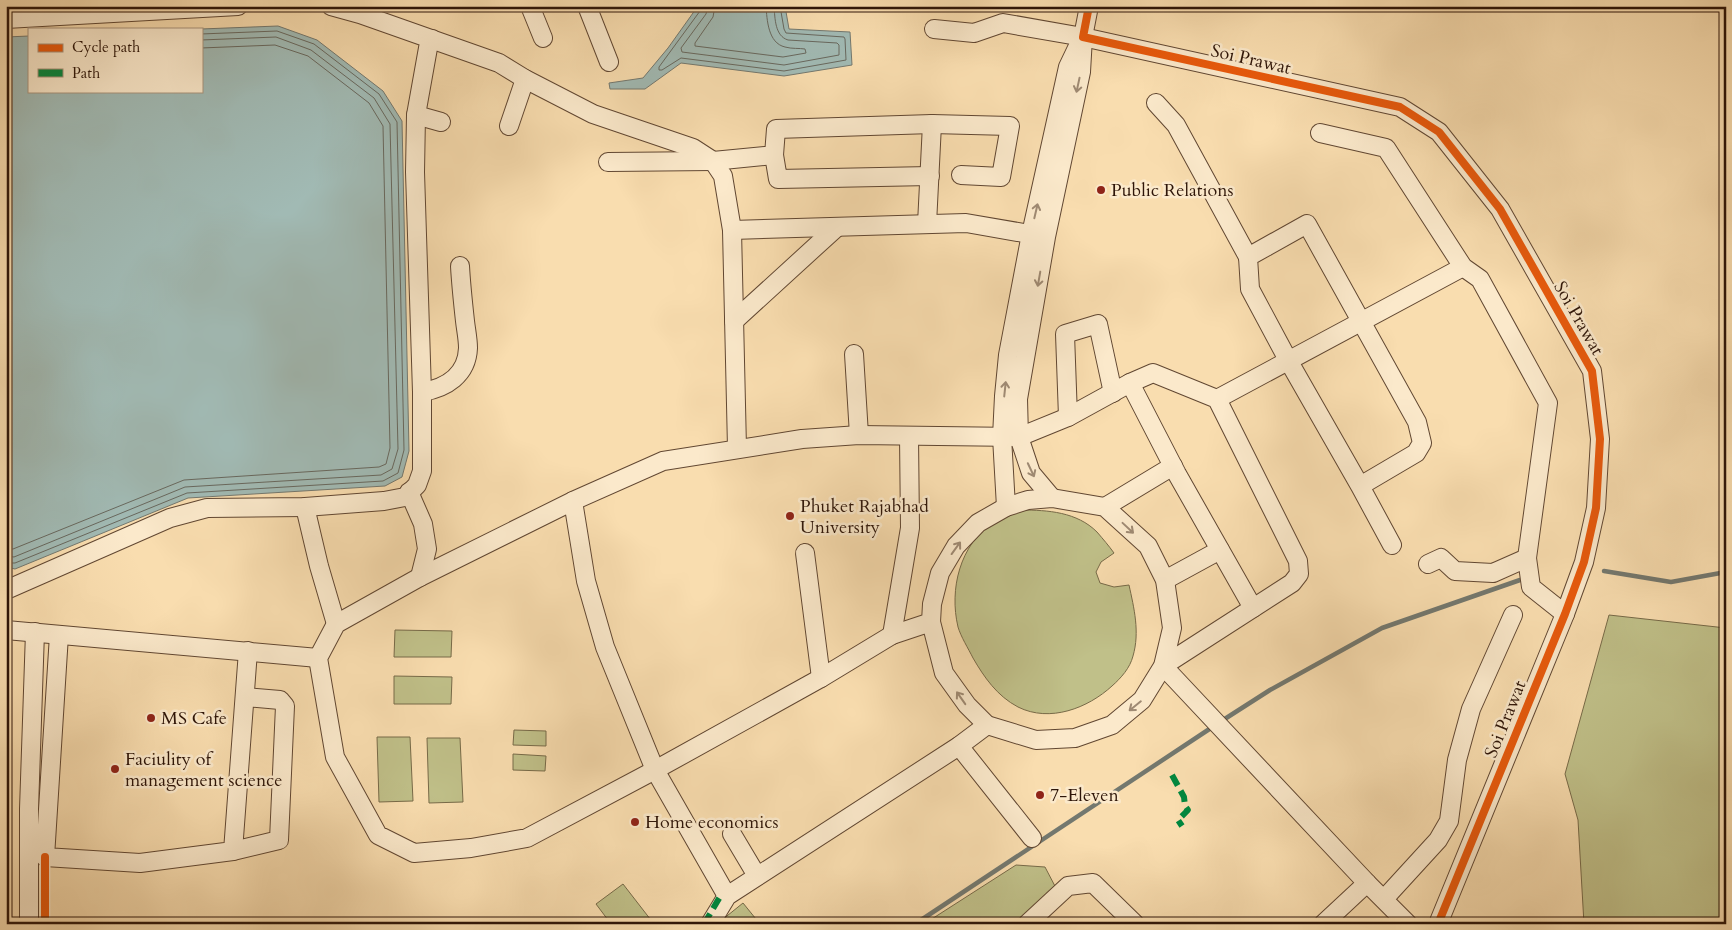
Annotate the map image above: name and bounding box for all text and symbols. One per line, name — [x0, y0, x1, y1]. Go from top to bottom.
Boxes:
legend — [28, 28, 202, 92]
text: Cycle path — [72, 37, 141, 57]
street label: Soi Prawat — [1208, 38, 1294, 81]
text: Path — [72, 63, 101, 83]
one-way arrow — [1073, 77, 1082, 93]
place label: Public Relations — [1111, 178, 1234, 203]
marker: Public Relations — [1095, 184, 1107, 196]
one-way arrow — [1032, 204, 1041, 220]
one-way arrow — [1033, 271, 1043, 287]
street label: Soi Prawat — [1547, 277, 1610, 360]
one-way arrow — [1000, 381, 1009, 397]
one-way arrow — [1027, 462, 1037, 477]
place label: Phuket Rajabhad University — [800, 494, 929, 540]
marker: Phuket Rajabhad University — [784, 510, 796, 522]
one-way arrow — [1121, 522, 1134, 534]
one-way arrow — [951, 541, 961, 555]
street label: Soi Prawat — [1479, 676, 1532, 762]
one-way arrow — [956, 691, 966, 705]
one-way arrow — [1129, 700, 1142, 711]
place label: MS Cafe — [161, 706, 227, 731]
marker: MS Cafe — [145, 712, 157, 724]
place label: Faciulity of management science — [125, 747, 283, 793]
marker: Faciulity of management science — [109, 763, 121, 775]
place label: 7-Eleven — [1050, 783, 1119, 808]
marker: 7-Eleven — [1034, 789, 1046, 801]
place label: Home economics — [645, 810, 779, 835]
marker: Home economics — [629, 816, 641, 828]

